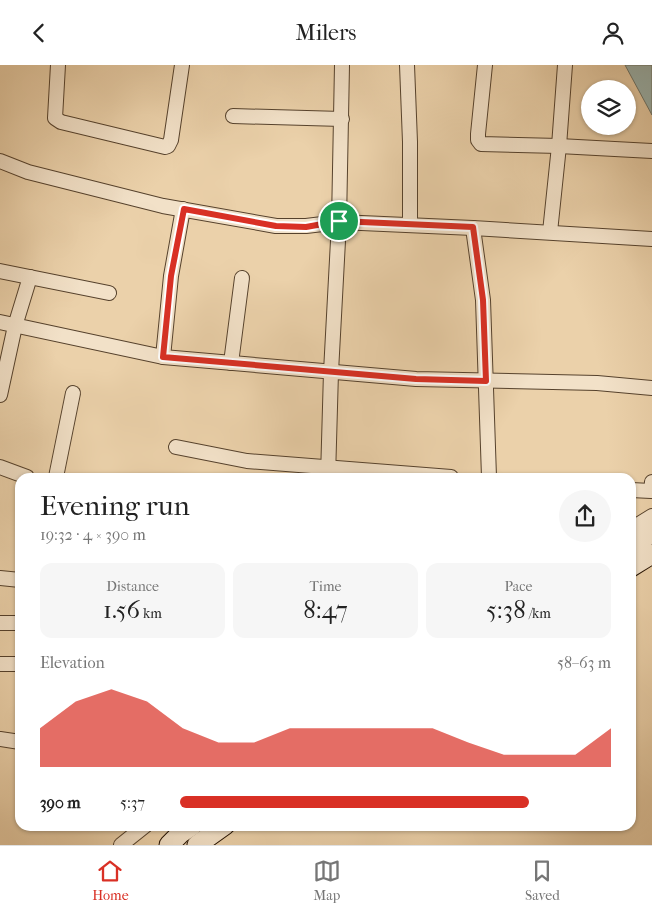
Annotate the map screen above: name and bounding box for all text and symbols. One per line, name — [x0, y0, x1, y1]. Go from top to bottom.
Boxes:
icon: back — [25, 19, 53, 47]
icon: person — [599, 19, 627, 47]
text: Milers — [296, 20, 356, 46]
map controls — [581, 80, 636, 135]
button: layers — [581, 80, 636, 135]
pin — [318, 200, 360, 242]
icon: arrive — [325, 207, 353, 235]
text: Evening run — [40, 489, 190, 522]
button: share — [559, 490, 611, 542]
text: 19:32 · 4 × 390 m — [40, 525, 146, 544]
text: Distance — [106, 578, 159, 595]
text: Time — [310, 578, 341, 595]
text: Pace — [505, 578, 532, 595]
text: 1.56 — [103, 595, 140, 624]
text: 8:47 — [303, 595, 348, 624]
text: 5:38 — [486, 595, 526, 624]
text: km — [140, 605, 162, 622]
text: /km — [526, 605, 551, 622]
text: Elevation — [40, 653, 105, 672]
text: 58–63 m — [557, 653, 611, 672]
text: 390 m — [40, 793, 81, 812]
text: 5:37 — [120, 793, 145, 812]
tab: Home — [92, 857, 129, 904]
tab: Map — [313, 857, 341, 904]
tab: Saved — [525, 857, 560, 904]

